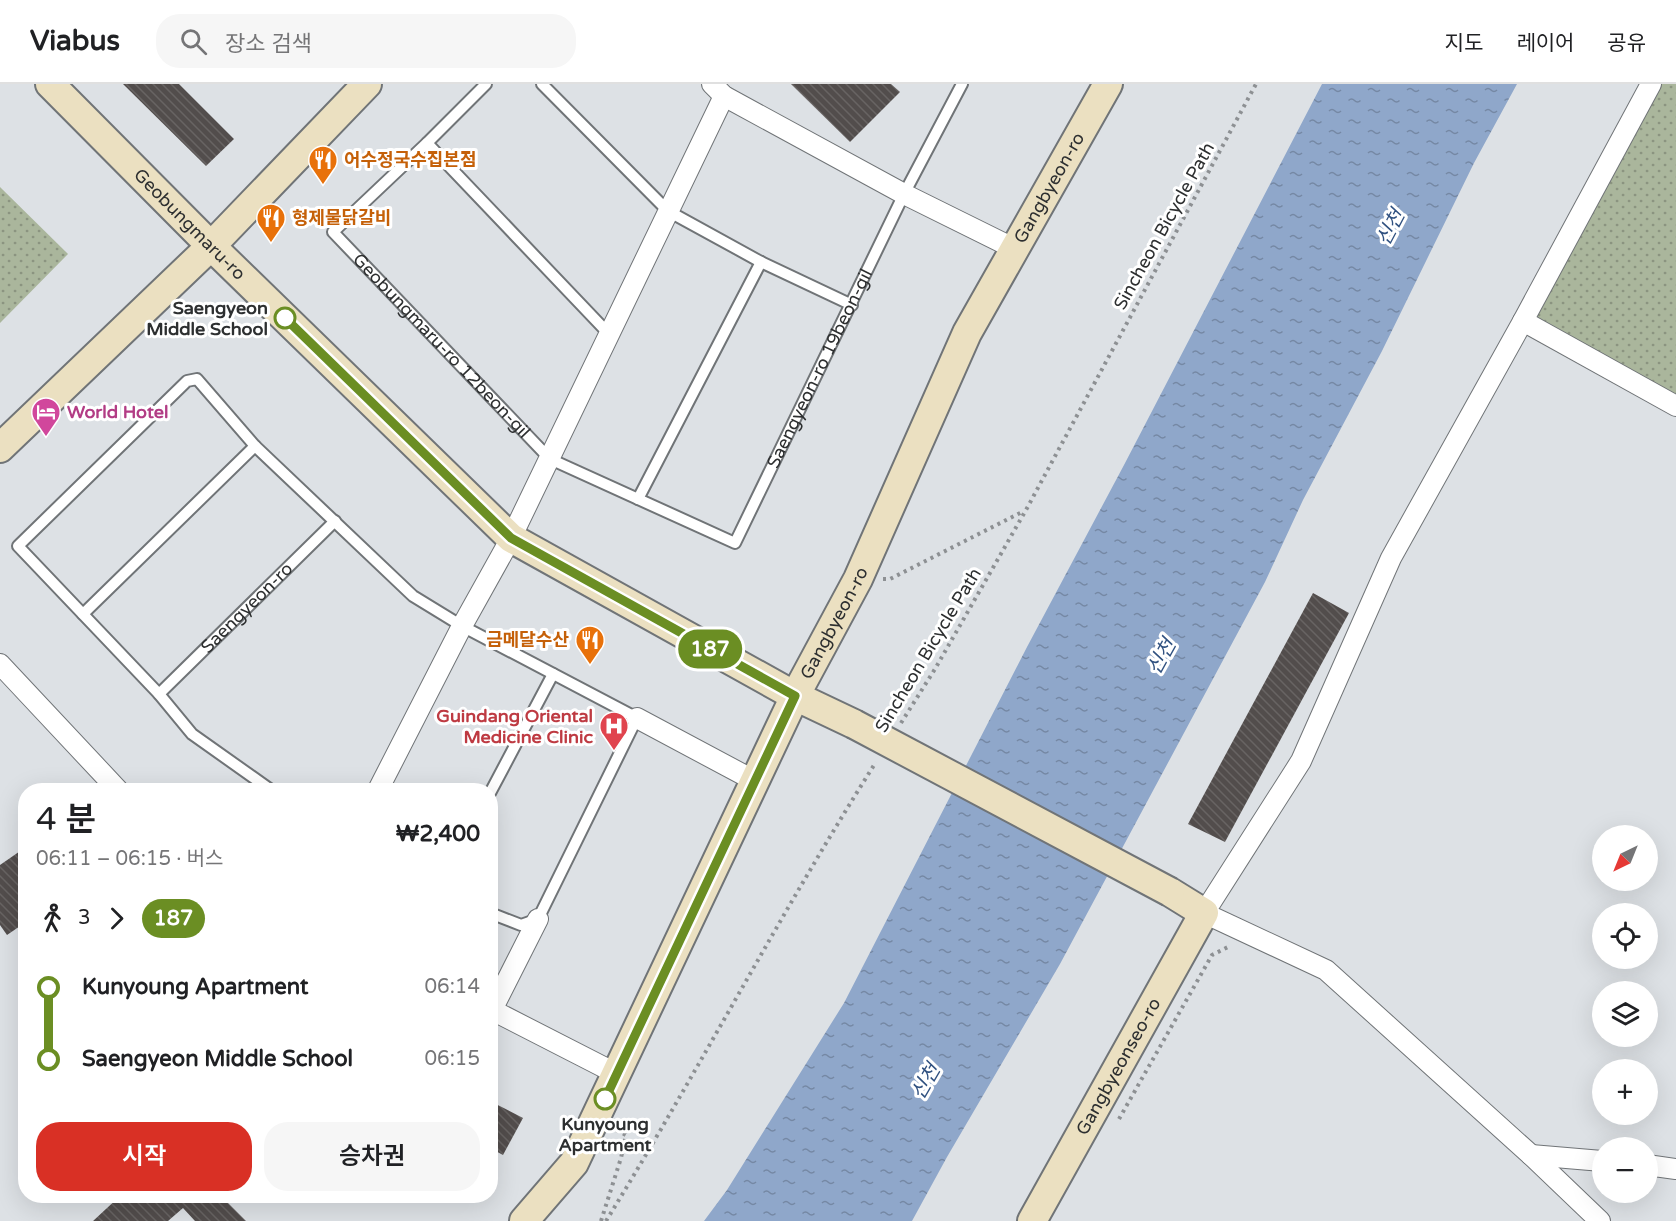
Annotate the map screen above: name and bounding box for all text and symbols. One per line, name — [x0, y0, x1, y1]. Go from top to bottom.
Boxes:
search box — [156, 14, 576, 68]
text: Viabus — [30, 24, 120, 58]
icon: search — [177, 25, 210, 58]
text: 장소 검색 — [225, 31, 312, 57]
text: 지도 — [1445, 31, 1483, 56]
text: 레이어 — [1516, 31, 1574, 56]
text: 공유 — [1607, 31, 1646, 56]
street label: Gangbyeon-ro — [1009, 128, 1089, 247]
street label: Sincheon Bicycle Path — [1109, 138, 1219, 314]
restaurant icon: 어수정국수집본점 — [307, 144, 339, 186]
place label: 어수정국수집본점 — [344, 149, 476, 171]
street label: Geobungmaru-ro — [129, 164, 250, 285]
restaurant icon: 형제물닭갈비 — [255, 202, 287, 244]
water label: 신천 — [1372, 204, 1411, 250]
place label: 형제물닭갈비 — [292, 207, 391, 229]
street label: Geobungmaru-ro 12beon-gil — [348, 249, 535, 443]
street label: Saengyeon-ro 19beon-gil — [762, 265, 877, 472]
place label: Saengyeon Middle School — [146, 297, 268, 340]
marker: Saengyeon Middle School — [274, 307, 296, 329]
hotel icon: World Hotel — [30, 396, 62, 438]
place label: World Hotel — [67, 401, 168, 423]
street label: Saengyeon-ro — [196, 558, 297, 658]
street label: Gangbyeon-ro — [795, 564, 873, 683]
street label: Sincheon Bicycle Path — [870, 564, 986, 736]
restaurant icon: 금메달수산 — [574, 624, 606, 666]
place label: 금메달수산 — [486, 629, 569, 651]
line badge: 187 — [676, 630, 744, 668]
water label: 신천 — [1143, 633, 1183, 679]
text: 187 — [690, 637, 730, 662]
place label: Guindang Oriental Medicine Clinic — [436, 705, 593, 748]
hospital icon: Guindang Oriental Medicine Clinic — [598, 710, 630, 752]
text: 4 분 — [36, 800, 96, 839]
text: ₩2,400 — [396, 821, 480, 847]
north arrow — [1592, 825, 1658, 891]
map controls — [1592, 825, 1658, 1203]
text: 06:11 – 06:15 · 버스 — [36, 847, 223, 871]
icon: walk — [36, 902, 69, 935]
icon: forward — [100, 902, 133, 935]
button: locate — [1592, 903, 1658, 969]
text: 3 — [78, 906, 91, 930]
text: 187 — [154, 906, 193, 931]
text: Kunyoung Apartment — [82, 974, 308, 1000]
text: 06:14 — [425, 975, 480, 999]
button: layers — [1592, 981, 1658, 1047]
street label: Gangbyeonseo-ro — [1071, 994, 1165, 1139]
text: Saengyeon Middle School — [82, 1046, 353, 1072]
text: 06:15 — [425, 1047, 480, 1071]
water label: 신천 — [906, 1058, 947, 1104]
button: + — [1592, 1059, 1658, 1125]
marker: Kunyoung Apartment — [594, 1088, 616, 1110]
place label: Kunyoung Apartment — [559, 1113, 652, 1156]
button: 시작 — [36, 1122, 252, 1191]
button: 승차권 — [264, 1122, 480, 1191]
button: − — [1592, 1137, 1658, 1203]

